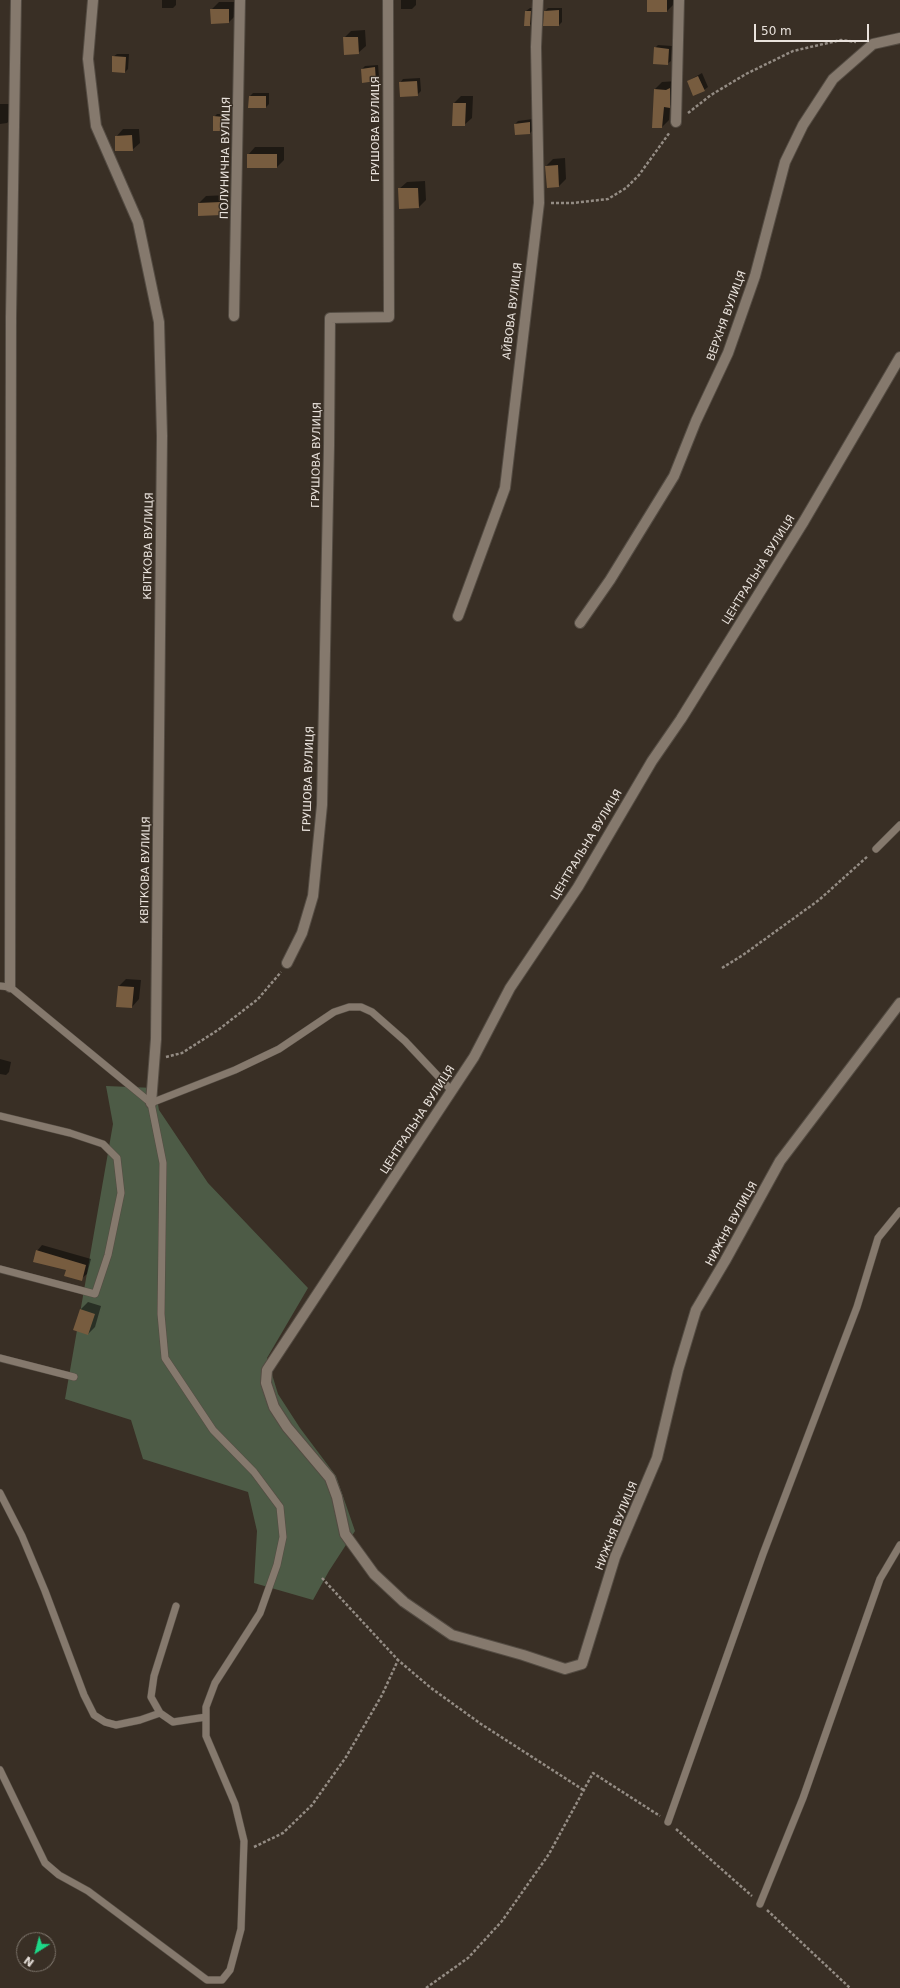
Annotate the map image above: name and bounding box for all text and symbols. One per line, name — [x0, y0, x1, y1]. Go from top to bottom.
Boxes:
scale bar — [756, 16, 871, 42]
text: 50 m — [761, 24, 792, 38]
street label: ГРУШОВА ВУЛИЦЯ — [369, 76, 383, 182]
street label: ПОЛУНИЧНА ВУЛИЦЯ — [218, 97, 234, 219]
street label: АЙВОВА ВУЛИЦЯ — [501, 262, 525, 360]
street label: ВЕРХНЯ ВУЛИЦЯ — [705, 269, 749, 363]
street label: ГРУШОВА ВУЛИЦЯ — [309, 402, 325, 508]
street label: КВІТКОВА ВУЛИЦЯ — [141, 492, 157, 600]
street label: ЦЕНТРАЛЬНА ВУЛИЦЯ — [720, 513, 798, 627]
street label: ГРУШОВА ВУЛИЦЯ — [301, 726, 317, 832]
street label: ЦЕНТРАЛЬНА ВУЛИЦЯ — [549, 787, 625, 903]
street label: КВІТКОВА ВУЛИЦЯ — [138, 816, 154, 924]
street label: ЦЕНТРАЛЬНА ВУЛИЦЯ — [378, 1063, 458, 1177]
street label: НИЖНЯ ВУЛИЦЯ — [703, 1179, 761, 1269]
street label: НИЖНЯ ВУЛИЦЯ — [593, 1480, 641, 1572]
north arrow — [16, 1932, 56, 1972]
text: N — [22, 1953, 37, 1969]

